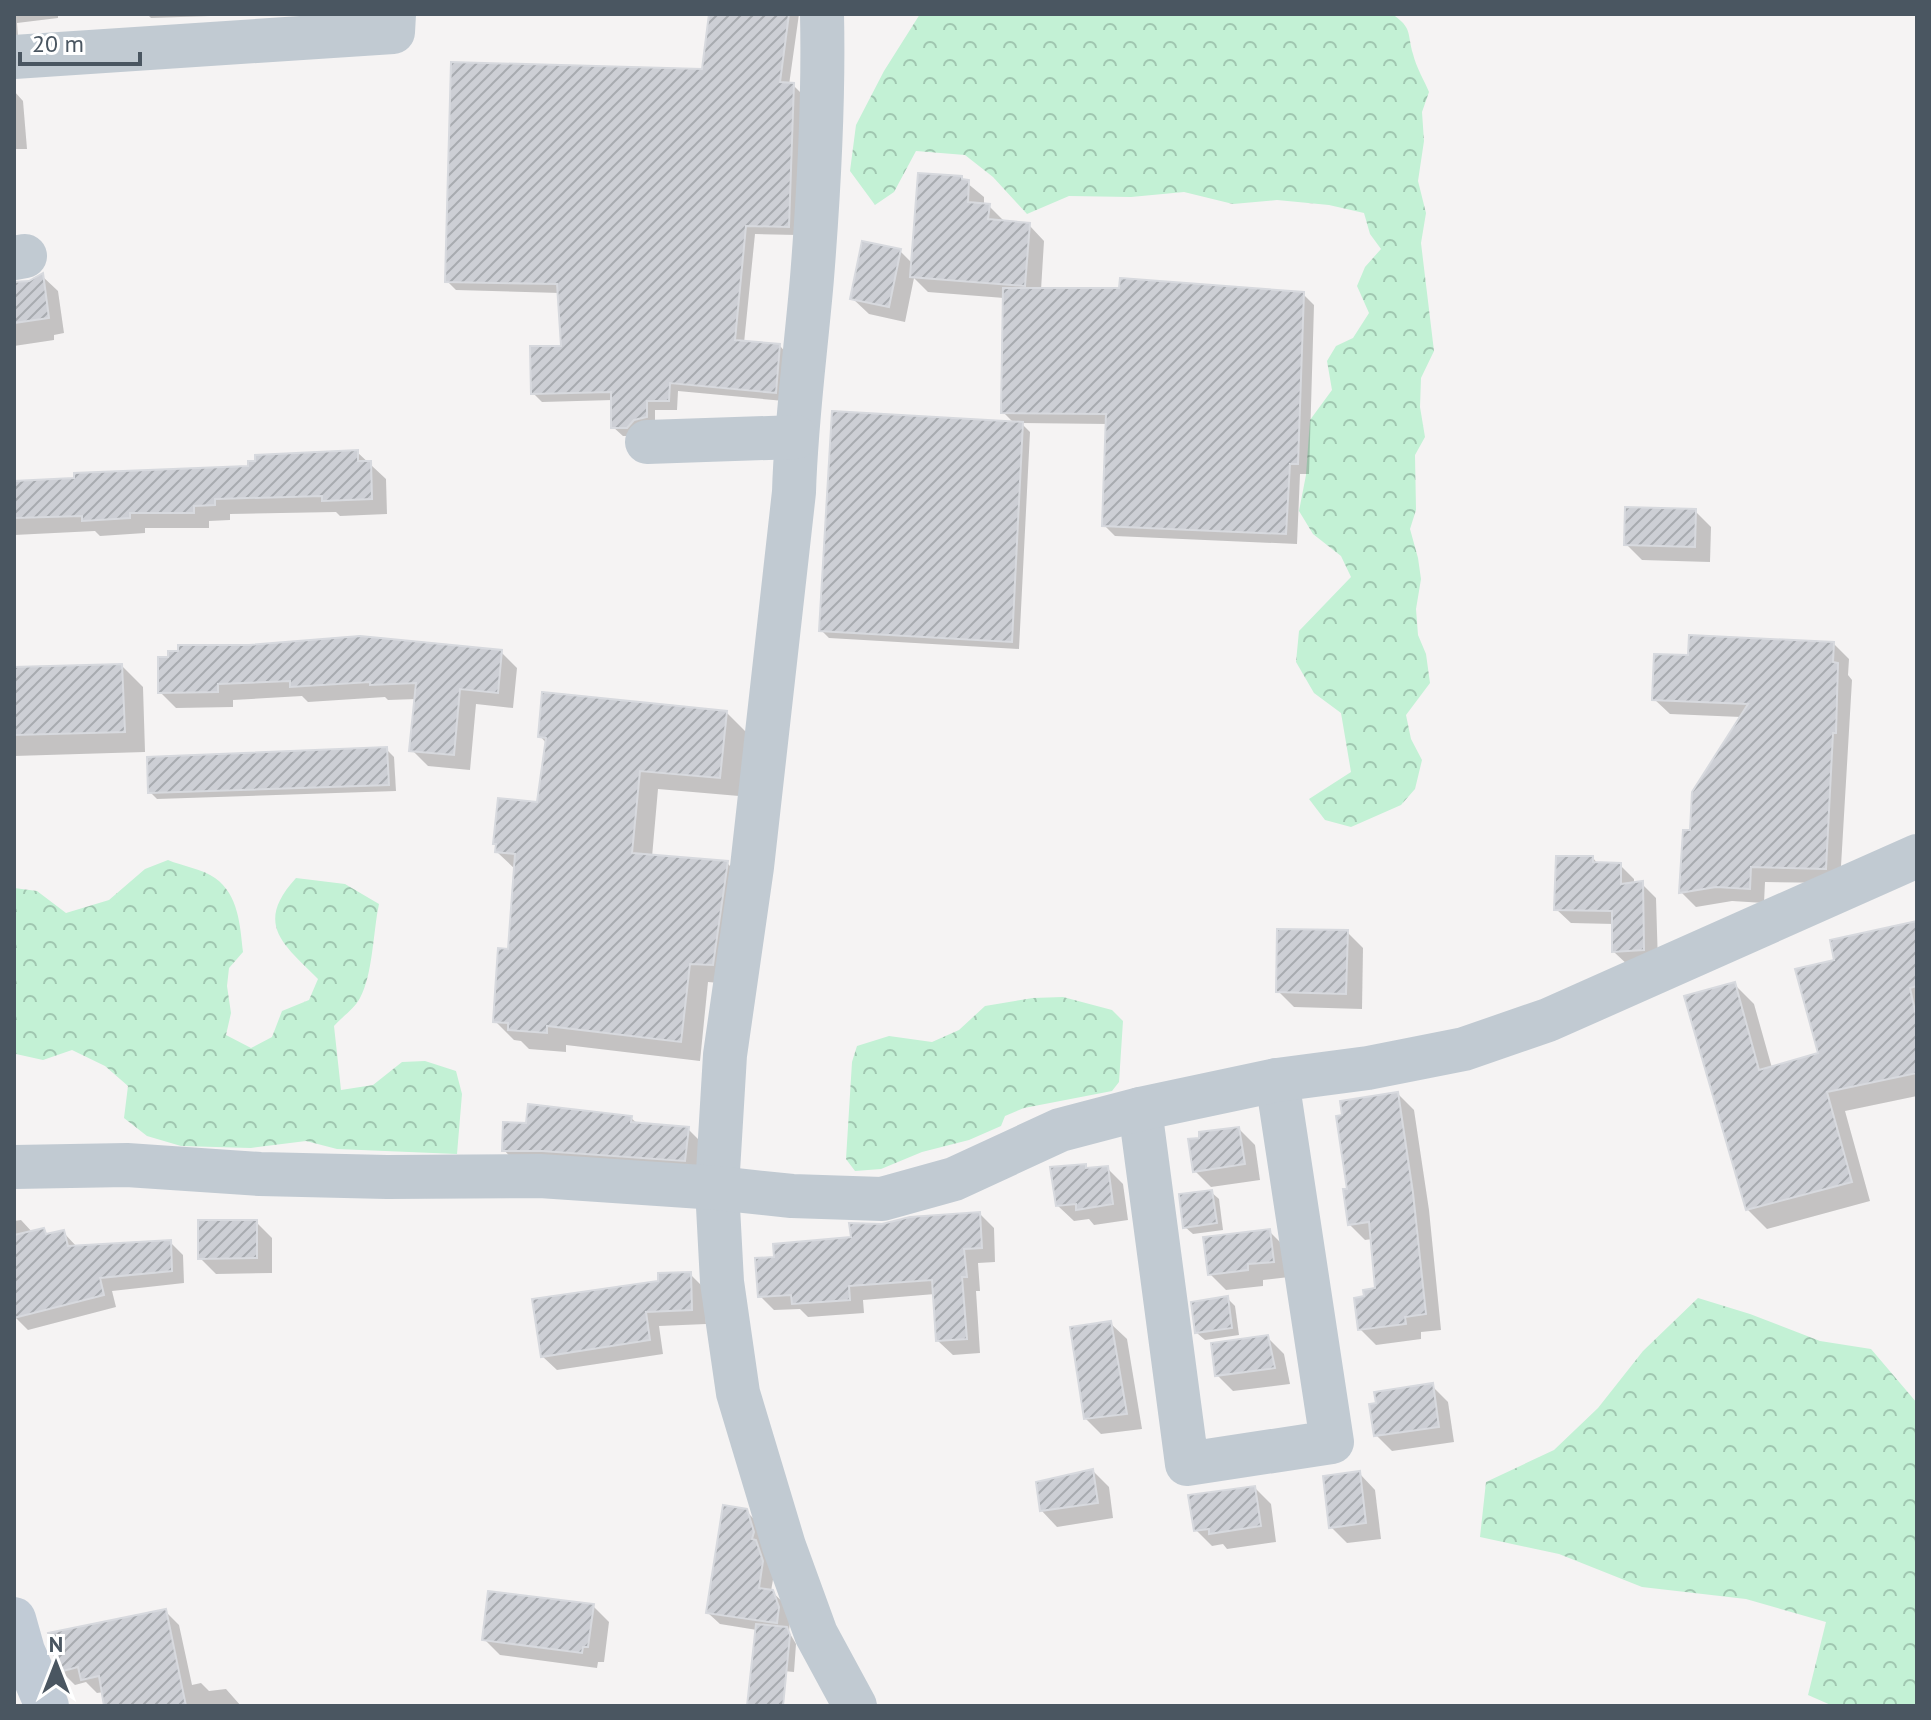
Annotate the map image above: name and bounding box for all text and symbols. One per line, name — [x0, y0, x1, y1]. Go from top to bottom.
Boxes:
scale bar — [20, 16, 140, 66]
text: 20 m — [32, 28, 84, 59]
north arrow — [16, 1624, 96, 1704]
text: N — [49, 1630, 63, 1658]

